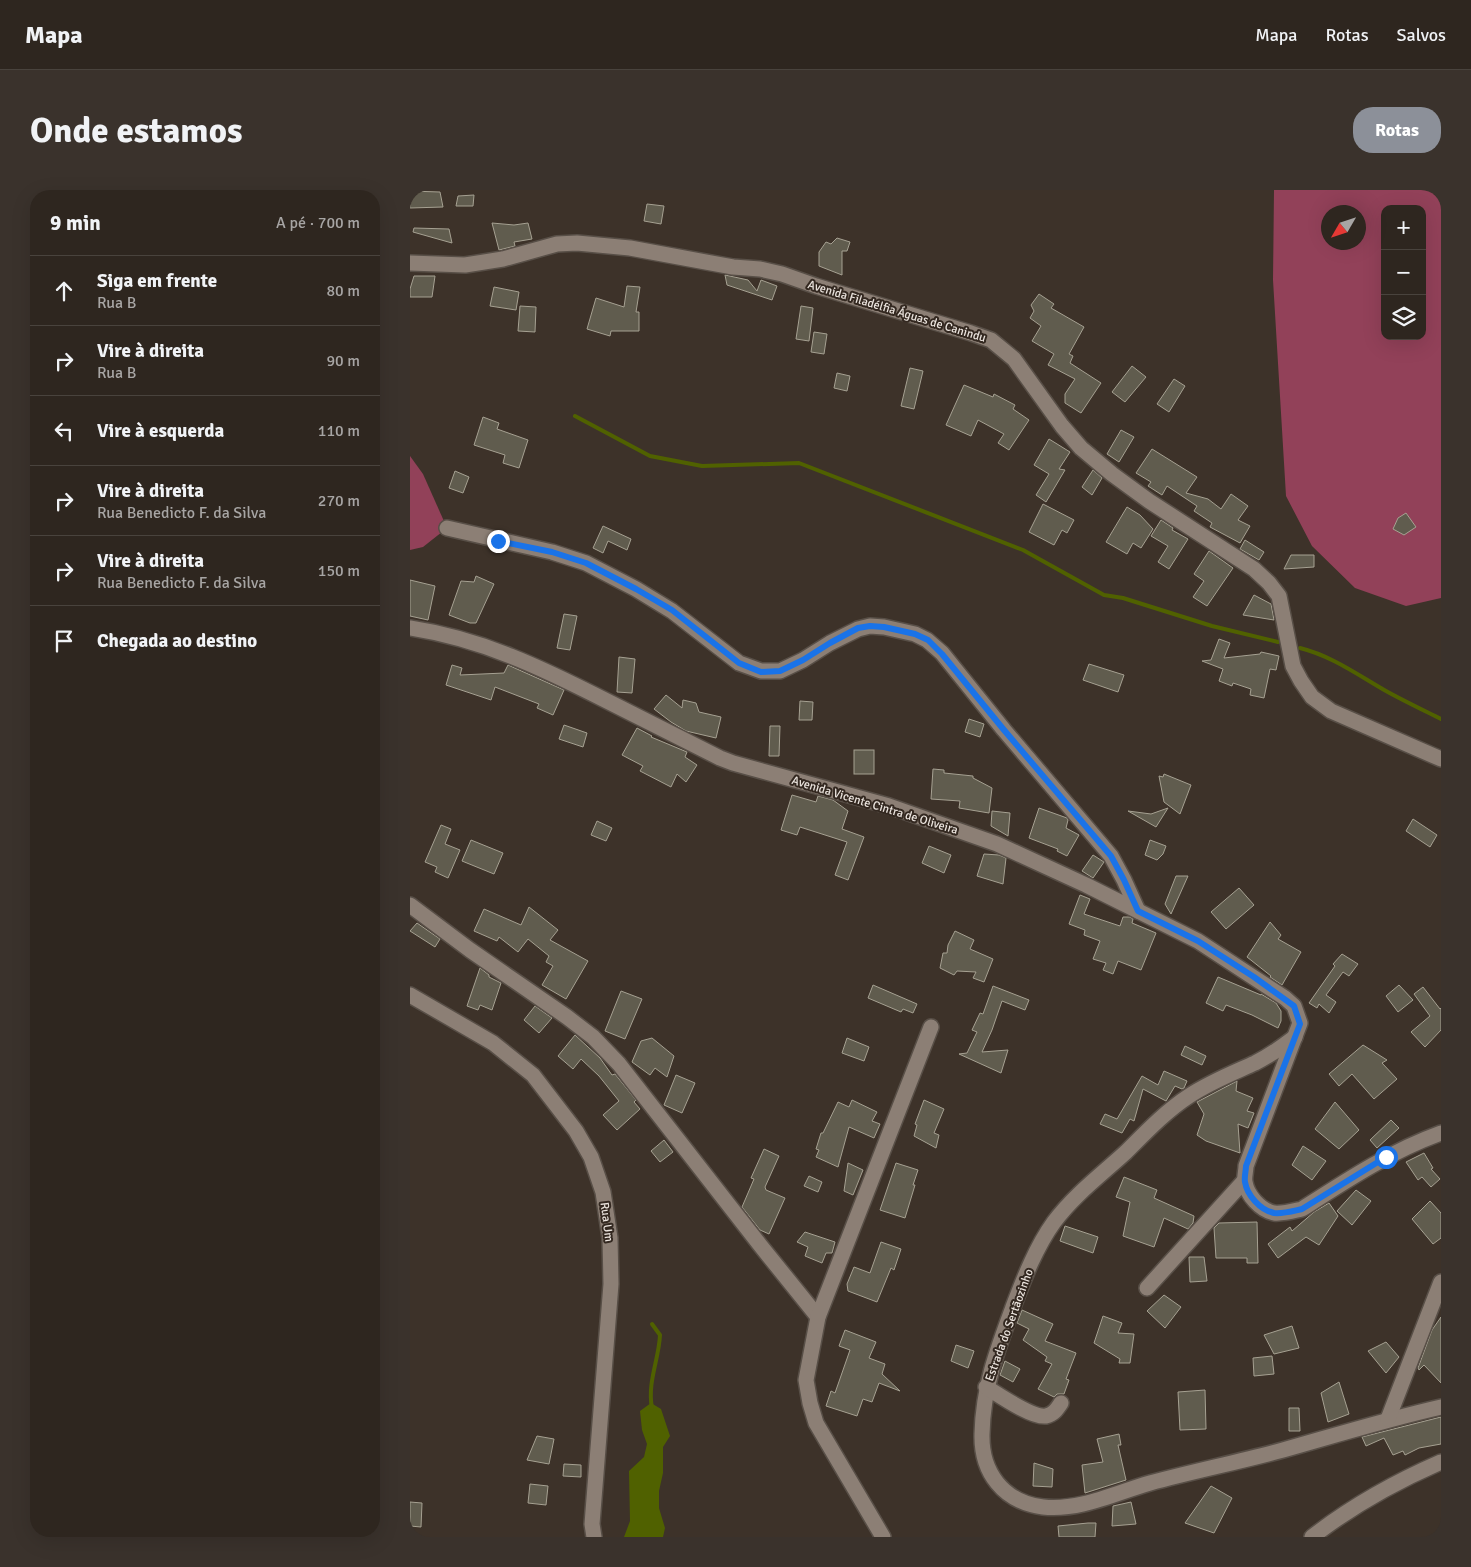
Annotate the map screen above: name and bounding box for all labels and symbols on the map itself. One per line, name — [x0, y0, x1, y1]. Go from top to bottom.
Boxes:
north arrow — [1321, 205, 1366, 250]
street label: Avenida Filadélfia Águas de Canindu — [806, 277, 988, 346]
route end — [487, 530, 510, 553]
street label: Avenida Vicente Cintra de Oliveira — [790, 773, 960, 838]
route start — [1375, 1146, 1398, 1169]
street label: Rua Um — [597, 1201, 616, 1243]
street label: Estrada do Sertãozinho — [982, 1267, 1037, 1383]

